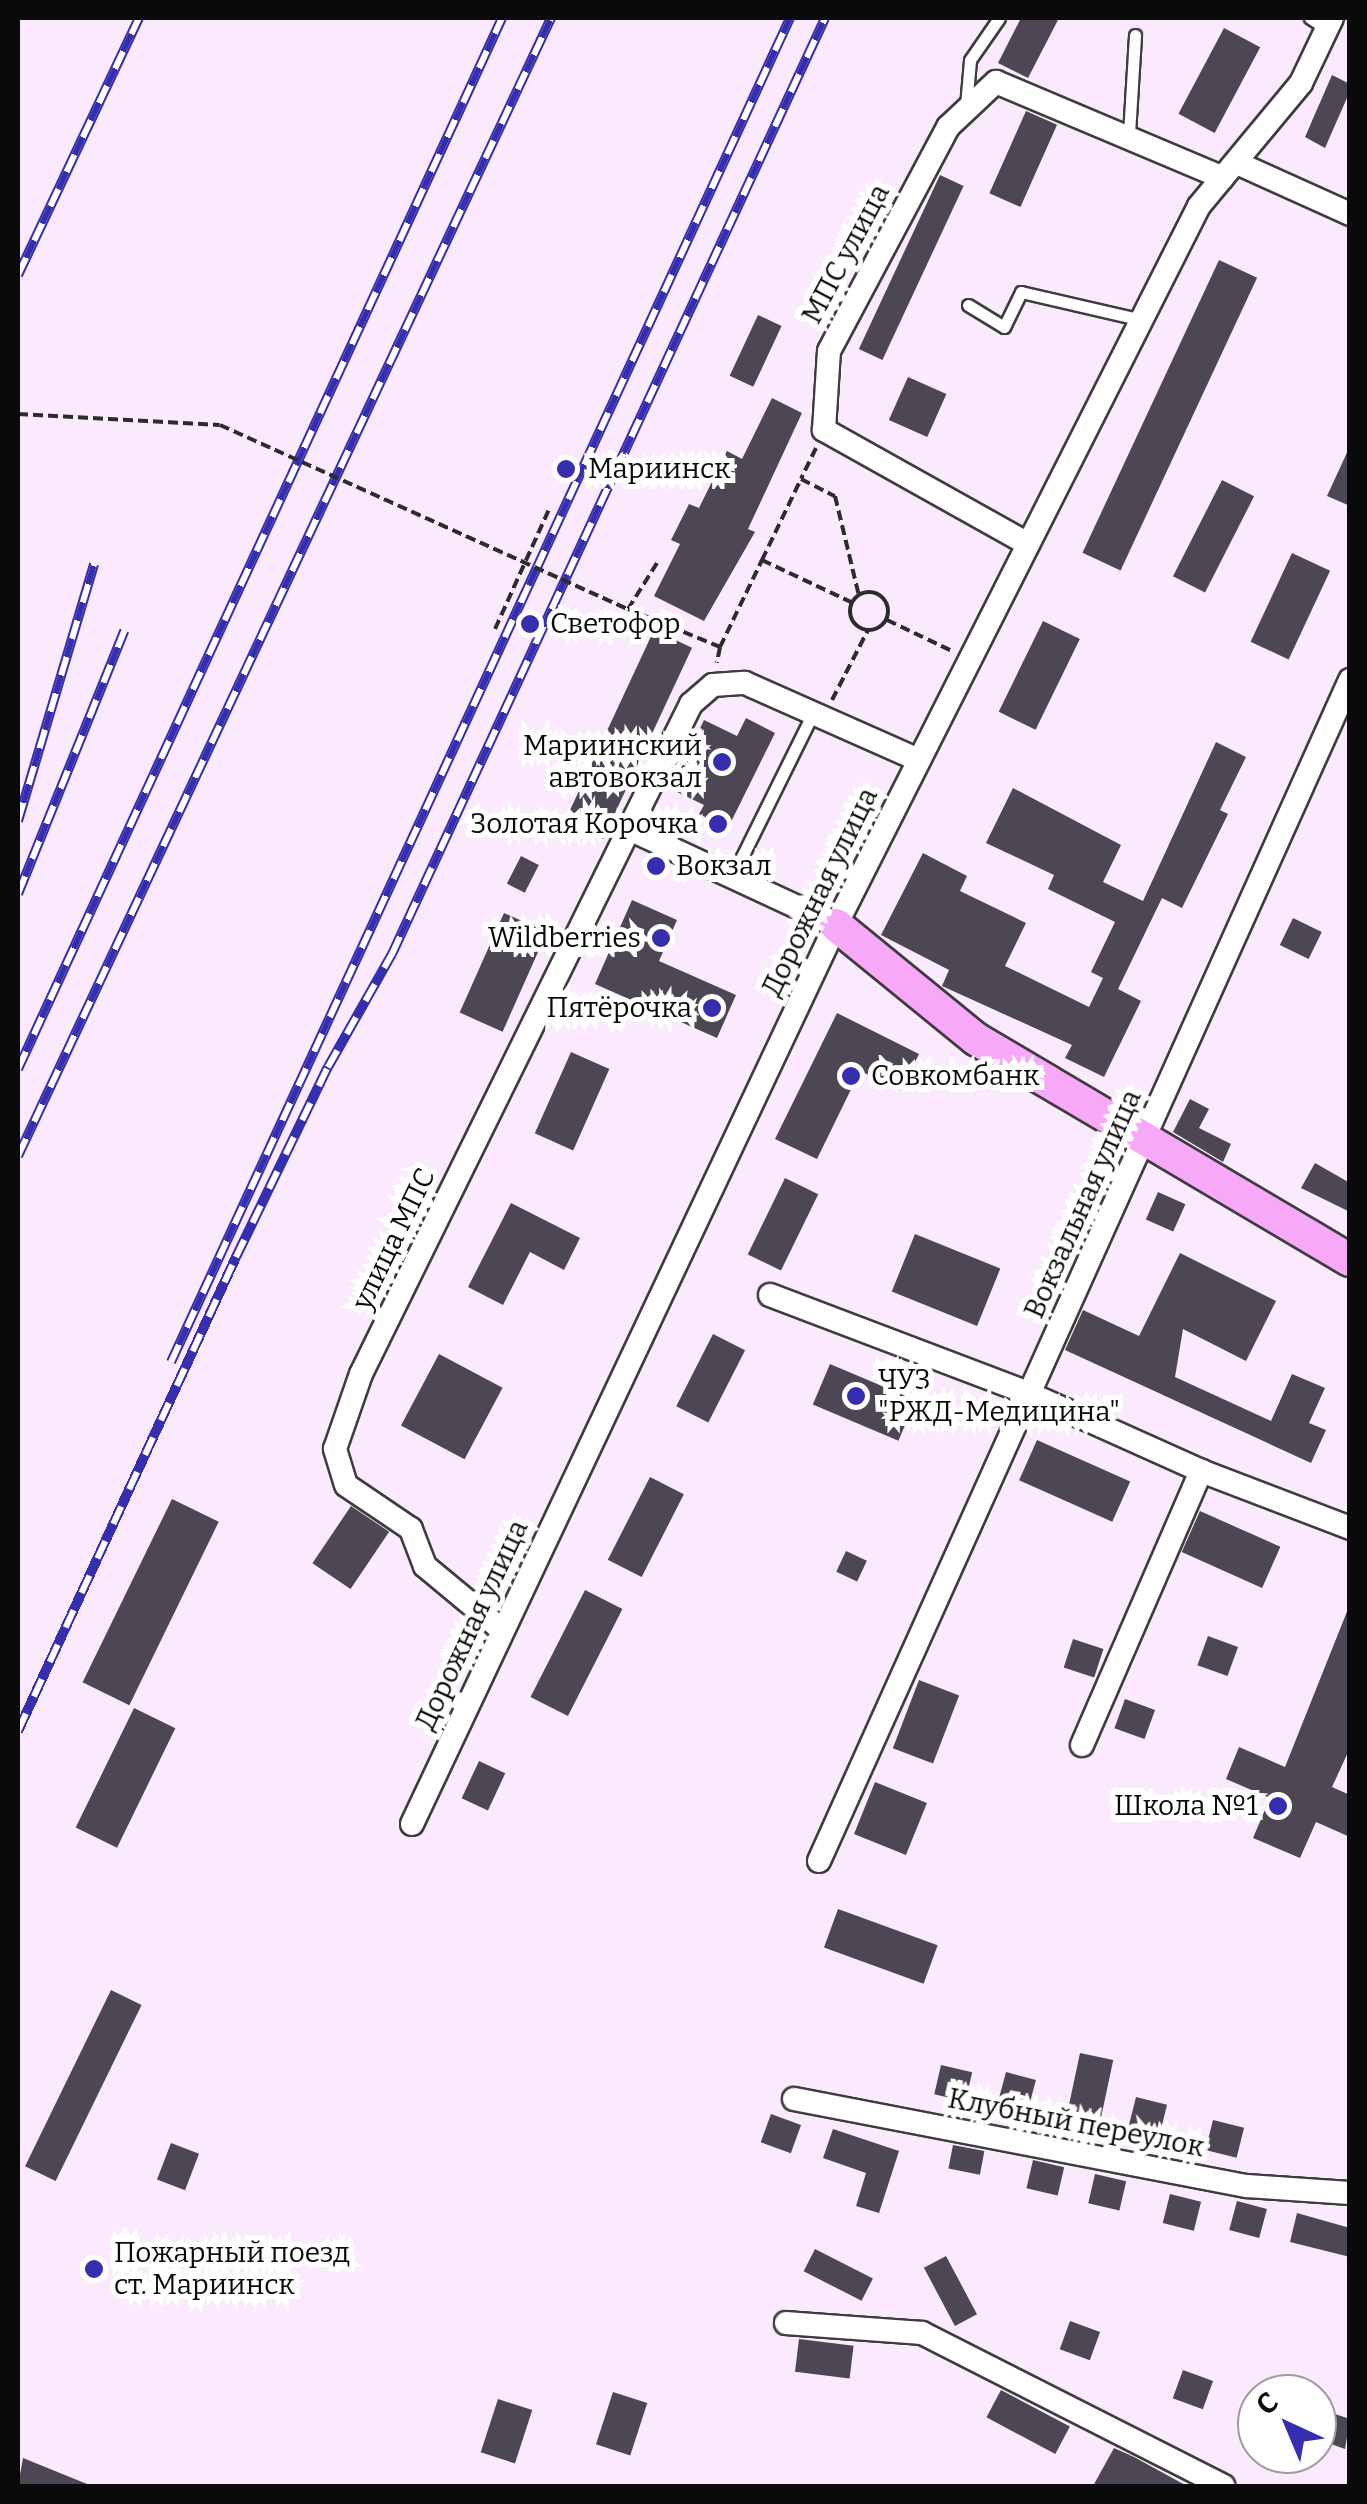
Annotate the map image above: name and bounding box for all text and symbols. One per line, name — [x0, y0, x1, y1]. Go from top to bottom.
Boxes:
street label: МПС улица — [795, 179, 897, 329]
place label: Мариинск — [588, 452, 730, 486]
marker: Мариинск — [553, 456, 579, 482]
place label: Светофор — [550, 607, 680, 641]
marker: Светофор — [519, 613, 541, 635]
place label: Мариинский автовокзал — [523, 729, 702, 795]
marker: Мариинский автовокзал — [711, 751, 733, 773]
street label: Дорожная улица — [755, 782, 885, 1002]
place label: Золотая Корочка — [470, 807, 698, 841]
marker: Золотая Корочка — [707, 813, 729, 835]
place label: Вокзал — [676, 849, 771, 883]
marker: Вокзал — [645, 855, 667, 877]
place label: Wildberries — [488, 921, 641, 955]
marker: Wildberries — [650, 927, 672, 949]
place label: Пятёрочка — [547, 991, 692, 1025]
marker: Пятёрочка — [701, 997, 723, 1019]
place label: Совкомбанк — [871, 1059, 1039, 1093]
marker: Совкомбанк — [840, 1065, 862, 1087]
street label: Вокзальная улица — [1017, 1084, 1149, 1324]
street label: улица МПС — [345, 1163, 443, 1315]
place label: ЧУЗ "РЖД-Медицина" — [878, 1363, 1120, 1429]
marker: ЧУЗ "РЖД-Медицина" — [843, 1383, 869, 1409]
street label: Дорожная улица — [409, 1515, 535, 1735]
place label: Школа №1 — [1114, 1789, 1258, 1823]
marker: Школа №1 — [1267, 1795, 1289, 1817]
street label: Клубный переулок — [945, 2082, 1207, 2164]
place label: Пожарный поезд ст. Мариинск — [114, 2236, 350, 2302]
marker: Пожарный поезд ст. Мариинск — [83, 2258, 105, 2280]
north arrow — [1237, 2374, 1337, 2474]
text: С — [1249, 2385, 1285, 2422]

